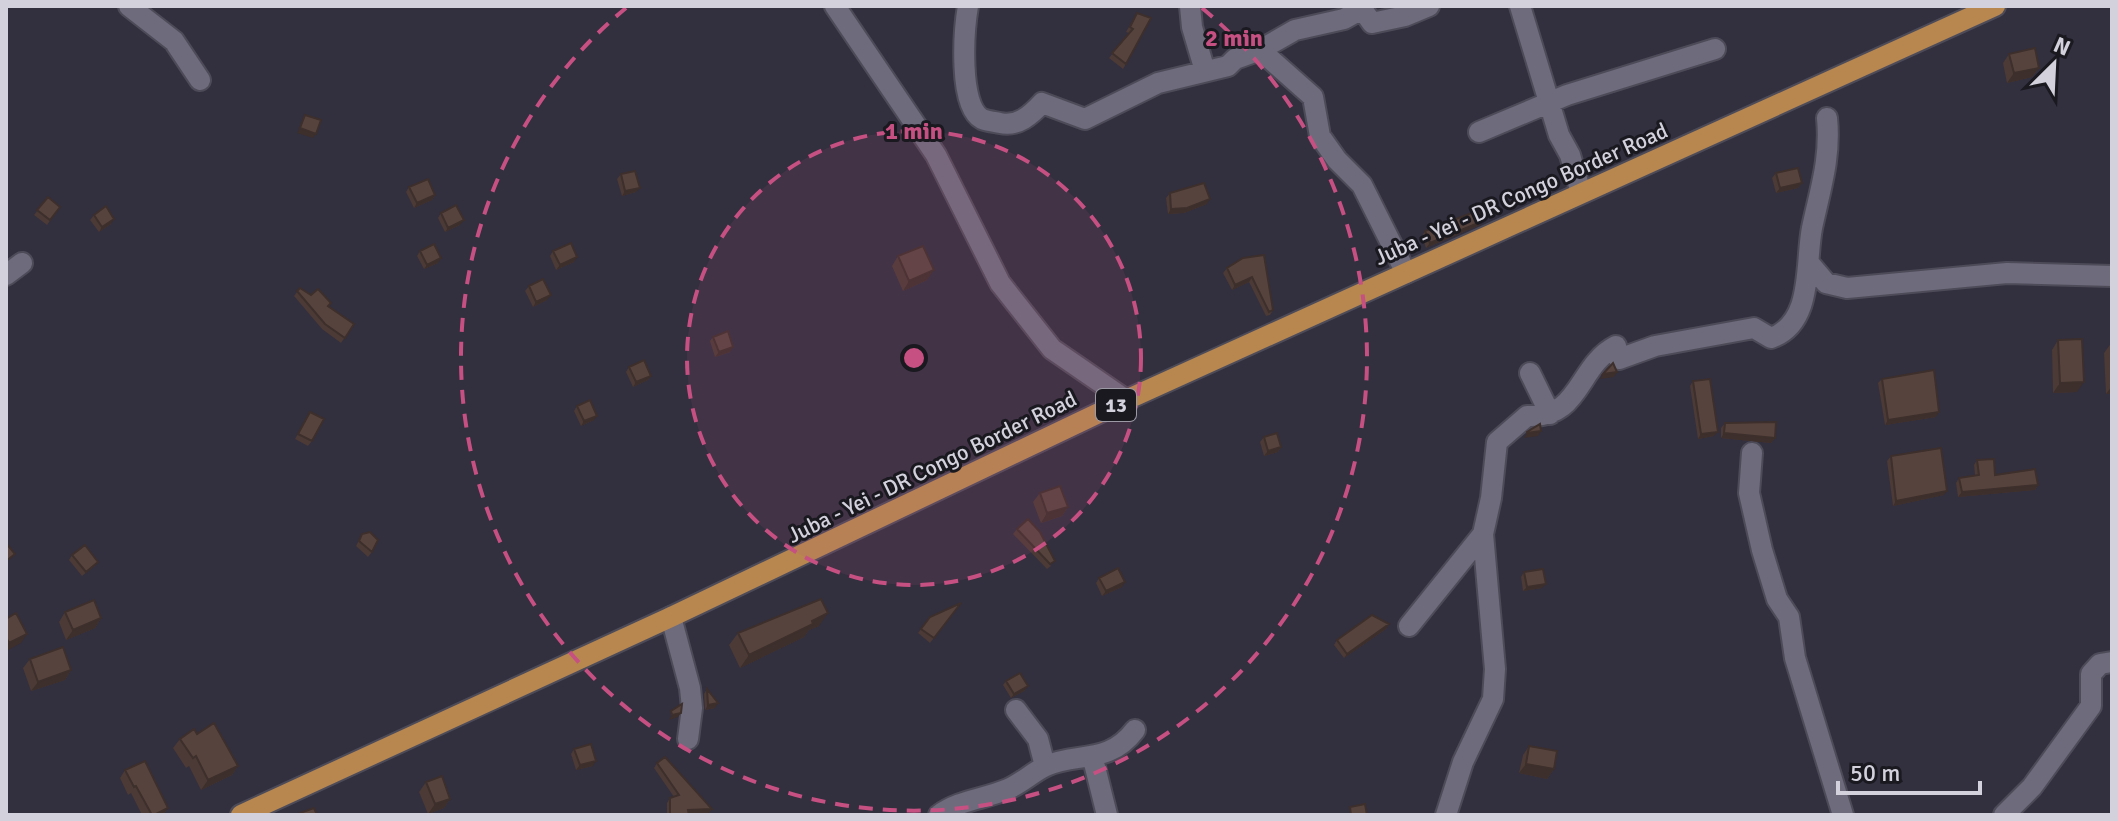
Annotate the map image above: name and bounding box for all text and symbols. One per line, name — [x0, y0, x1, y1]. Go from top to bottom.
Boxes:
text: 2 min — [1205, 23, 1263, 53]
north arrow — [2014, 24, 2094, 104]
text: N — [2049, 31, 2074, 62]
text: 1 min — [885, 116, 943, 146]
street label: Juba - Yei - DR Congo Border Road — [1370, 117, 1672, 271]
centre of rings — [900, 344, 928, 372]
street label: Juba - Yei - DR Congo Border Road — [783, 385, 1081, 549]
road number: 13 — [1096, 389, 1136, 421]
scale bar — [1838, 745, 1980, 795]
text: 50 m — [1850, 758, 1900, 788]

